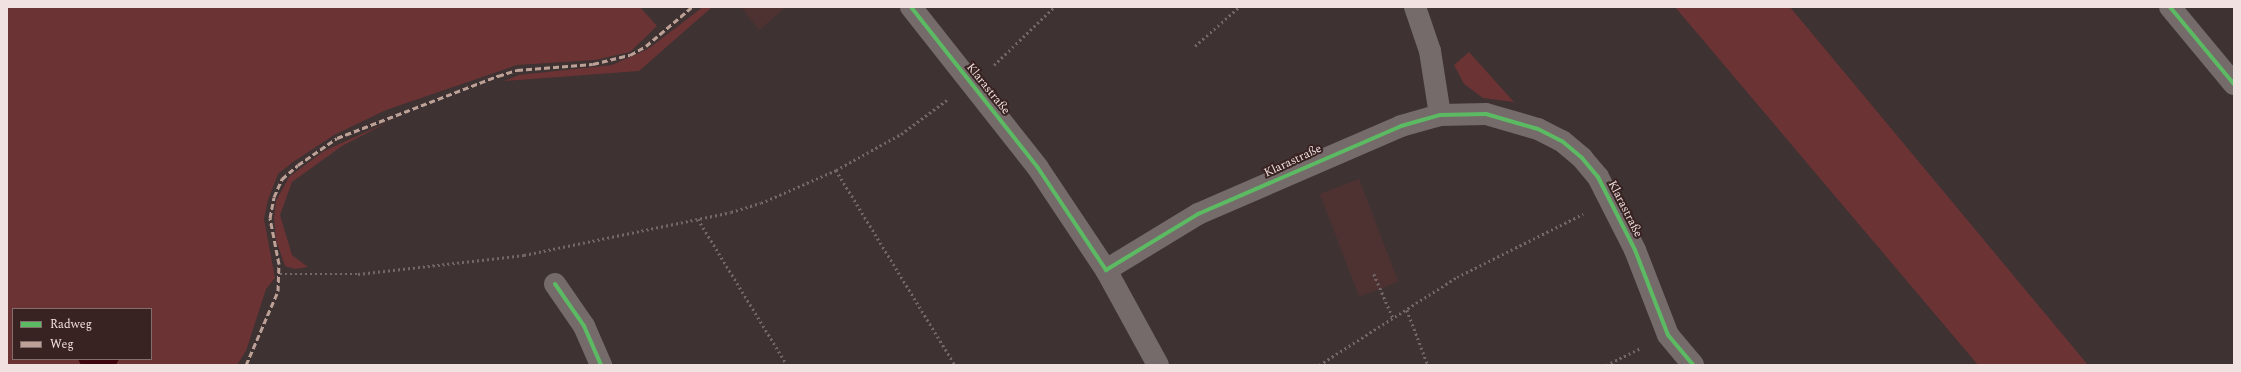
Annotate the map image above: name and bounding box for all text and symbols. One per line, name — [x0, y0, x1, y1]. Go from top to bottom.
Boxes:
street label: Klarastraße — [963, 60, 1013, 118]
street label: Klarastraße — [1262, 141, 1324, 181]
street label: Klarastraße — [1605, 178, 1645, 240]
legend — [12, 308, 152, 360]
text: Radweg — [50, 315, 92, 334]
text: Weg — [50, 335, 74, 354]

